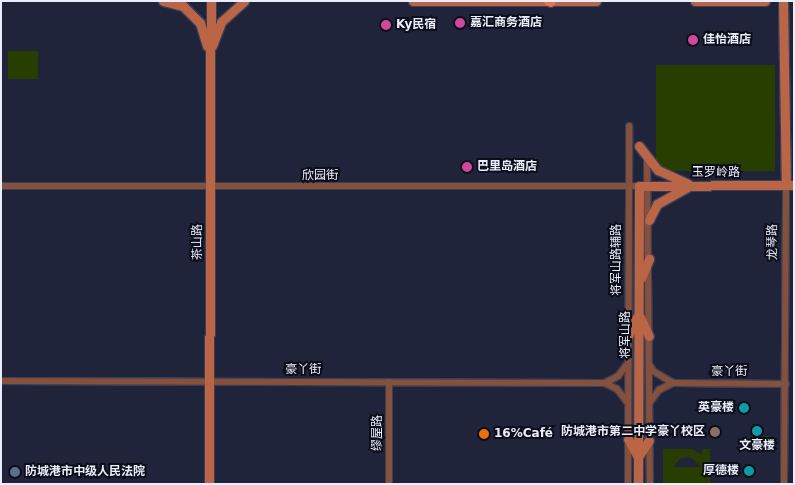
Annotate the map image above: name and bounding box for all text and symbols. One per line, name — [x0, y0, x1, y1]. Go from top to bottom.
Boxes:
place label: 嘉汇商务酒店 — [470, 16, 542, 30]
marker: 嘉汇商务酒店 — [454, 17, 466, 29]
place label: Ky民宿 — [396, 18, 436, 32]
marker: Ky民宿 — [380, 19, 392, 31]
place label: 佳怡酒店 — [703, 33, 751, 47]
marker: 佳怡酒店 — [687, 34, 699, 46]
place label: 巴里岛酒店 — [477, 160, 537, 174]
marker: 巴里岛酒店 — [461, 161, 473, 173]
street label: 玉罗岭路 — [692, 166, 740, 180]
street label: 欣园街 — [302, 169, 338, 183]
street label: 茶山路 — [191, 224, 205, 260]
street label: 将军山路辅路 — [610, 224, 624, 296]
street label: 龙琴路 — [766, 224, 780, 260]
street label: 将军山路 — [619, 311, 633, 359]
street label: 豪丫街 — [285, 363, 321, 377]
street label: 豪丫街 — [711, 365, 747, 379]
place label: 英豪楼 — [698, 401, 734, 415]
marker: 英豪楼 — [738, 402, 750, 414]
street label: 缪屋路 — [371, 415, 385, 451]
place label: 防城港市第二中学豪丫校区 — [561, 425, 705, 439]
marker: 文豪楼 — [751, 425, 763, 437]
marker: 防城港市第二中学豪丫校区 — [709, 426, 721, 438]
place label: 16%Café — [494, 427, 553, 441]
marker: 16%Café — [478, 428, 490, 440]
place label: 文豪楼 — [739, 439, 775, 453]
place label: 厚德楼 — [703, 464, 739, 478]
place label: 防城港市中级人民法院 — [25, 465, 145, 479]
marker: 厚德楼 — [743, 465, 755, 477]
marker: 防城港市中级人民法院 — [9, 466, 21, 478]

